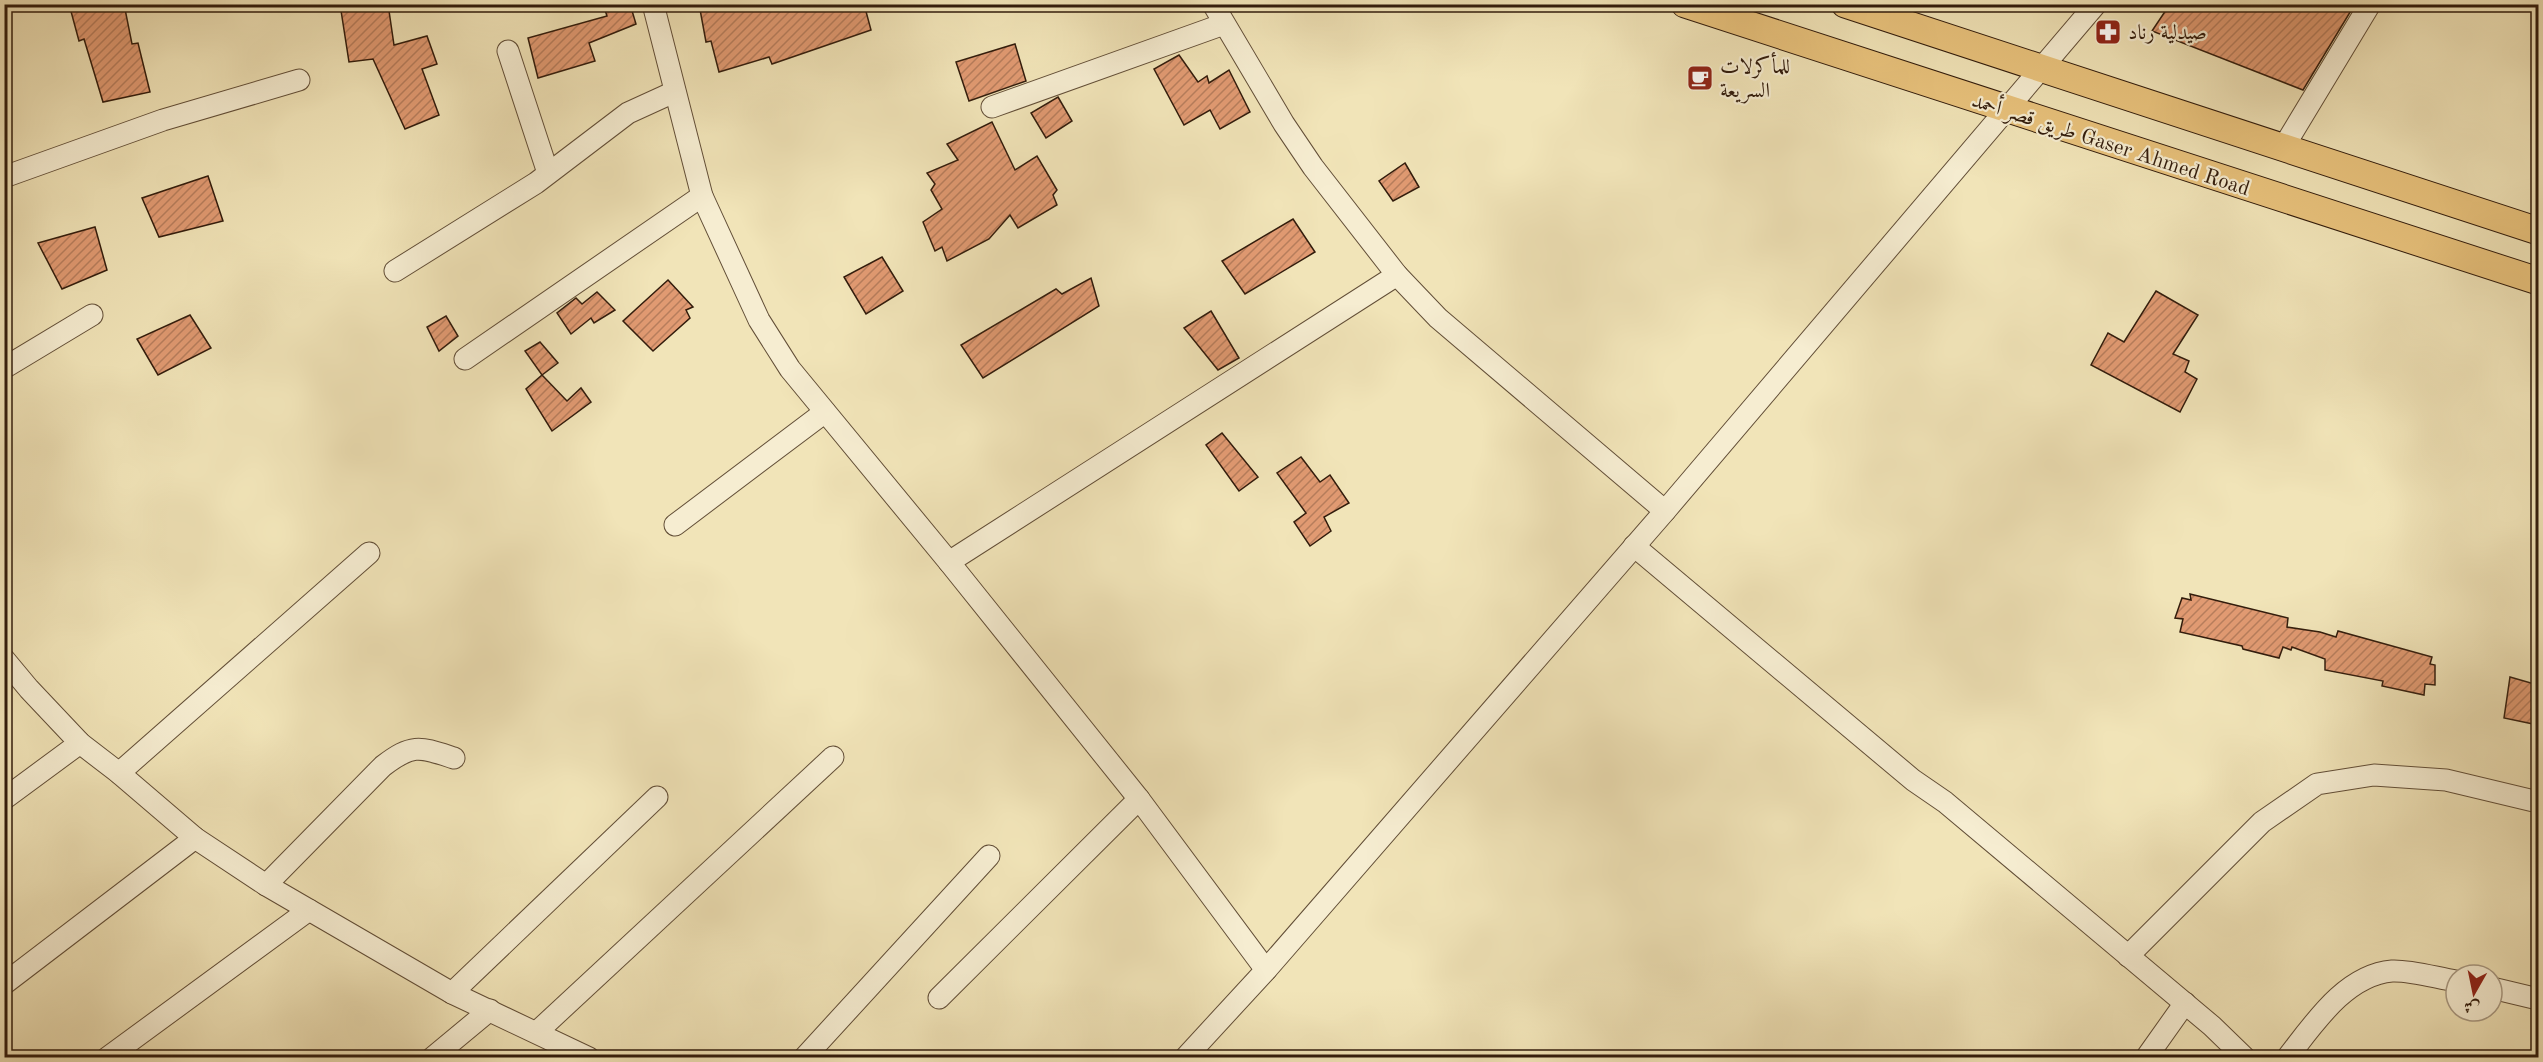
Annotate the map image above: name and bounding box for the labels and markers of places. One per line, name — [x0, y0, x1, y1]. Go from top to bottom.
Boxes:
pharmacy icon: صيدلية رناد — [2093, 17, 2123, 47]
place label: صيدلية رناد — [2128, 23, 2207, 44]
place label: للمأكرلات السريعة — [1720, 51, 1790, 104]
cafe icon: للمأكرلات السريعة — [1685, 63, 1715, 93]

